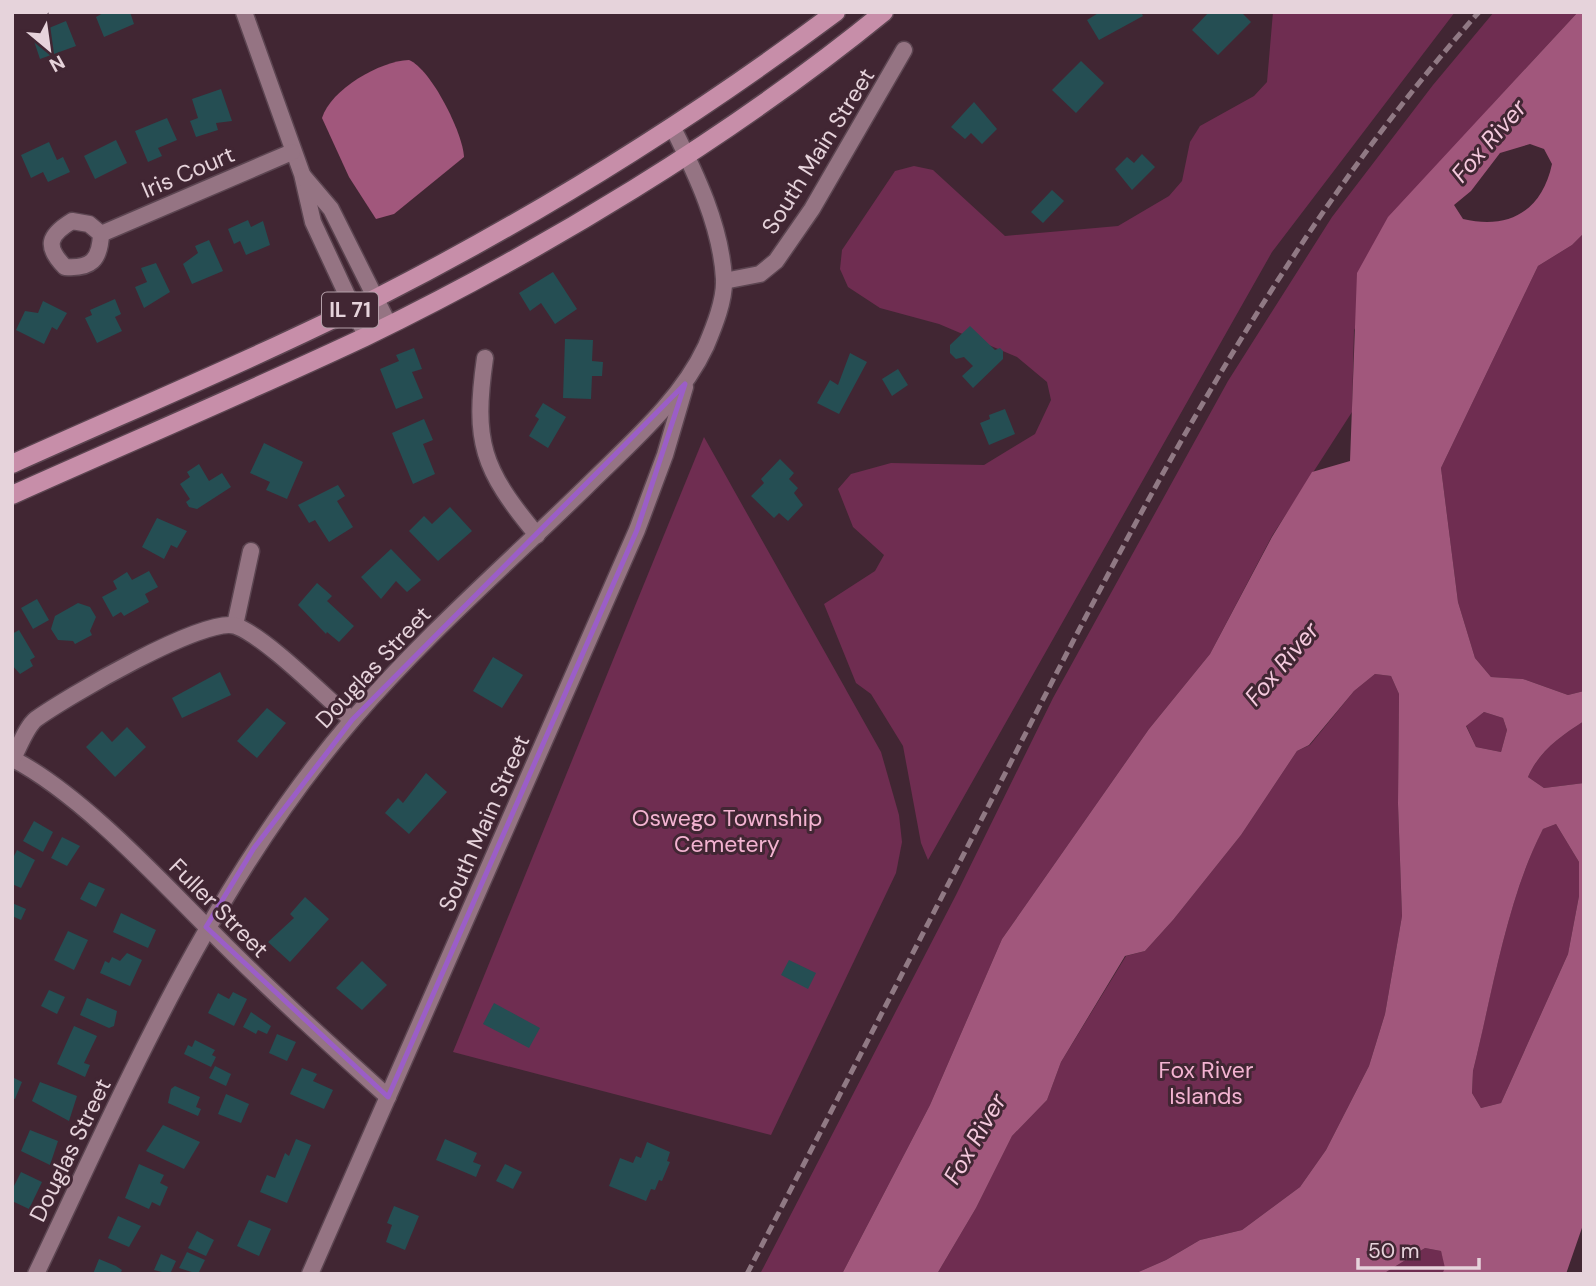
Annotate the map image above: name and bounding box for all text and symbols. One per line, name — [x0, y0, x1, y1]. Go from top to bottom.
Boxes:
north arrow — [14, 14, 84, 84]
text: N — [45, 49, 69, 78]
street label: South Main Street — [755, 62, 881, 240]
water label: Fox River — [1444, 92, 1534, 189]
street label: Iris Court — [137, 139, 239, 205]
road number: IL 71 — [322, 292, 378, 328]
street label: Douglas Street — [309, 600, 437, 734]
water label: Fox River — [1238, 615, 1326, 712]
street label: South Main Street — [432, 730, 536, 916]
park label: Oswego Township Cemetery — [632, 803, 822, 859]
street label: Fuller Street — [163, 852, 275, 964]
park label: Fox River Islands — [1159, 1055, 1253, 1111]
street label: Douglas Street — [22, 1073, 118, 1227]
water label: Fox River — [936, 1087, 1013, 1190]
scale bar — [1358, 1226, 1479, 1270]
text: 50 m — [1368, 1237, 1419, 1265]

